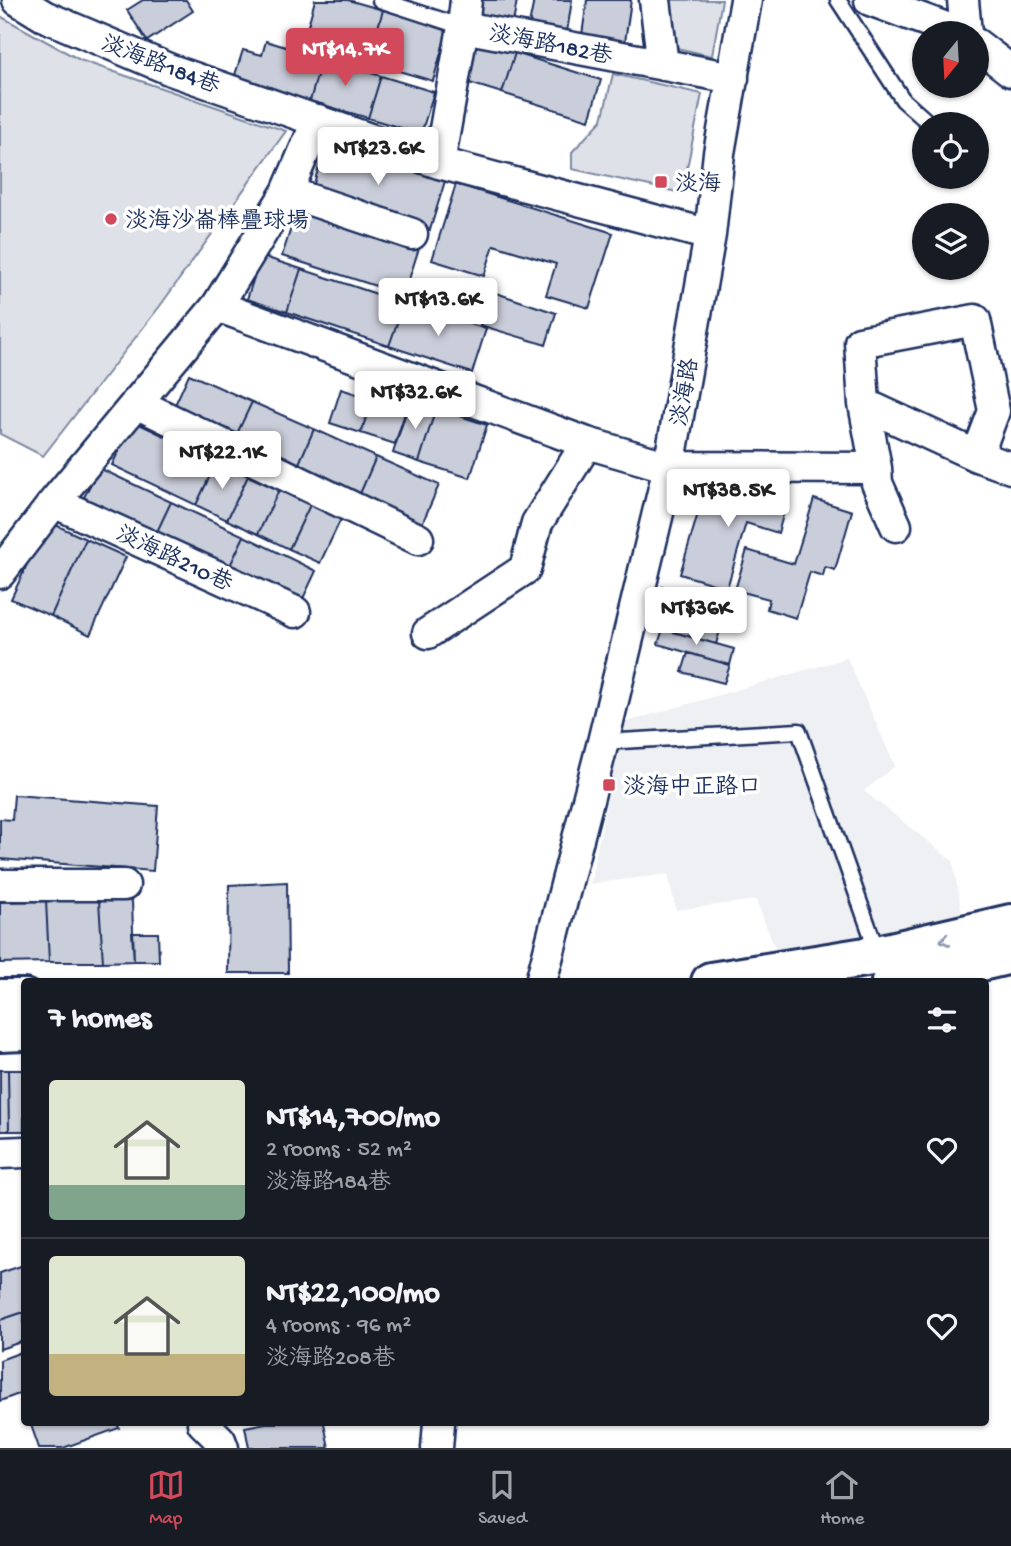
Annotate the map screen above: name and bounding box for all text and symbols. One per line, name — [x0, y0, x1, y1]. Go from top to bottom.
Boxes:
street label: 淡海路182巷 — [486, 20, 616, 72]
north arrow — [912, 21, 989, 98]
map controls — [912, 21, 989, 280]
pin: NT$14.7K — [273, 28, 417, 88]
street label: 淡海路184巷 — [97, 30, 224, 102]
text: NT$14.7K — [302, 37, 388, 64]
button: locate — [912, 112, 989, 189]
pin: NT$23.6K — [306, 128, 450, 187]
text: NT$23.6K — [334, 136, 422, 163]
place label: 淡海 — [675, 171, 721, 199]
marker: 淡海 — [653, 174, 669, 190]
button: layers — [912, 203, 989, 280]
place label: 淡海沙崙棒疊球場 — [125, 208, 309, 236]
marker: 淡海沙崙棒疊球場 — [103, 211, 119, 227]
pin: NT$13.6K — [366, 278, 510, 338]
text: NT$13.6K — [395, 287, 481, 314]
street label: 淡海路 — [666, 356, 706, 429]
pin: NT$32.6K — [343, 372, 487, 431]
text: NT$32.6K — [371, 380, 459, 407]
pin: NT$22.1K — [150, 432, 294, 491]
text: NT$22.1K — [179, 440, 265, 467]
pin: NT$38.5K — [656, 470, 800, 529]
text: NT$38.5K — [683, 478, 773, 505]
street label: 淡海路210巷 — [111, 520, 237, 599]
pin: NT$36K — [639, 588, 753, 647]
text: NT$36K — [661, 596, 731, 623]
place label: 淡海中正路口 — [623, 774, 761, 802]
marker: 淡海中正路口 — [601, 777, 617, 793]
one-way arrow — [939, 932, 951, 946]
icon: filters — [923, 1001, 961, 1039]
text: 7 homes — [49, 1003, 151, 1038]
text: NT$14,700/mo — [266, 1102, 440, 1137]
icon: home — [105, 1108, 189, 1192]
icon: heart — [923, 1131, 961, 1169]
text: 2 rooms · 52 m² — [266, 1137, 412, 1164]
text: 淡海路184巷 — [266, 1170, 391, 1197]
text: NT$22,100/mo — [266, 1278, 440, 1313]
icon: home — [105, 1284, 189, 1368]
icon: heart — [923, 1307, 961, 1345]
text: 4 rooms · 96 m² — [266, 1313, 411, 1340]
text: 淡海路208巷 — [266, 1346, 395, 1373]
tab: Map — [147, 1466, 185, 1531]
tab: Saved — [478, 1466, 527, 1531]
tab: Home — [820, 1466, 864, 1531]

